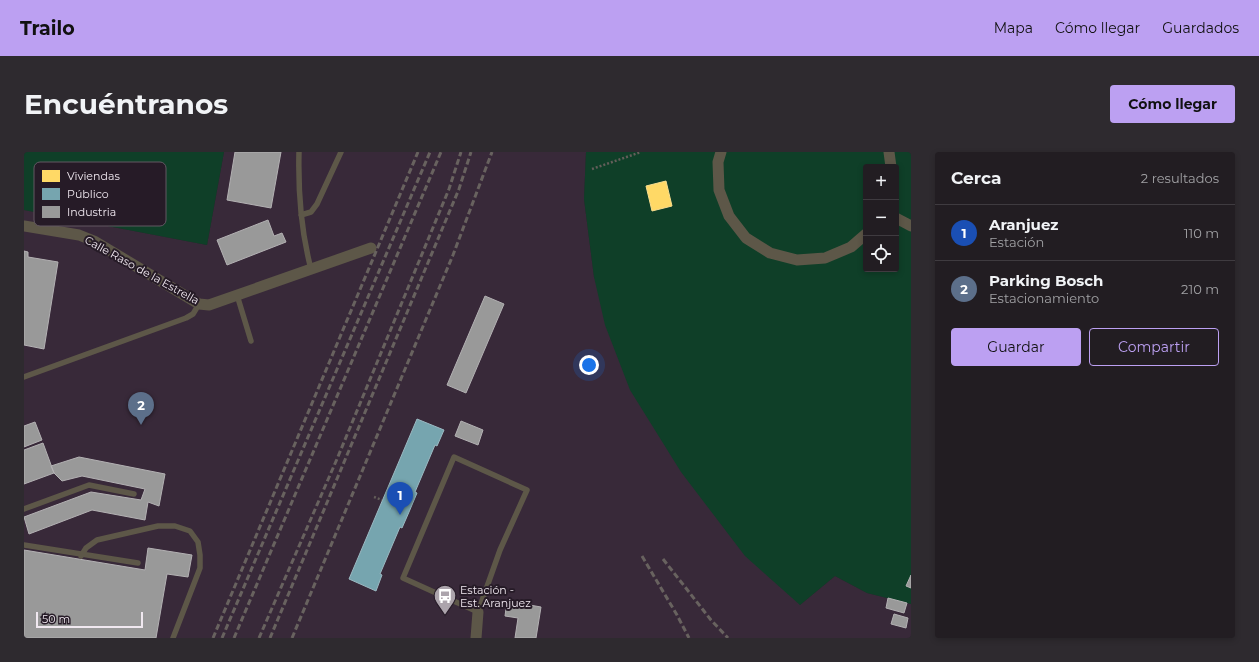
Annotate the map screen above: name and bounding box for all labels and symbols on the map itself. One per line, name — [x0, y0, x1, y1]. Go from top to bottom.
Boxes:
legend — [34, 162, 166, 226]
text: Viviendas — [67, 169, 120, 183]
text: Público — [67, 187, 109, 201]
text: Industria — [67, 205, 116, 219]
street label: Calle Raso de la Estrella — [82, 233, 202, 307]
your location — [579, 355, 599, 375]
pin: 2 — [128, 392, 154, 425]
pin: 1 — [387, 482, 413, 515]
bus stop icon: Estación - Est. Aranjuez — [432, 583, 458, 616]
place label: Estación - Est. Aranjuez — [460, 583, 531, 610]
scale bar — [36, 610, 143, 629]

